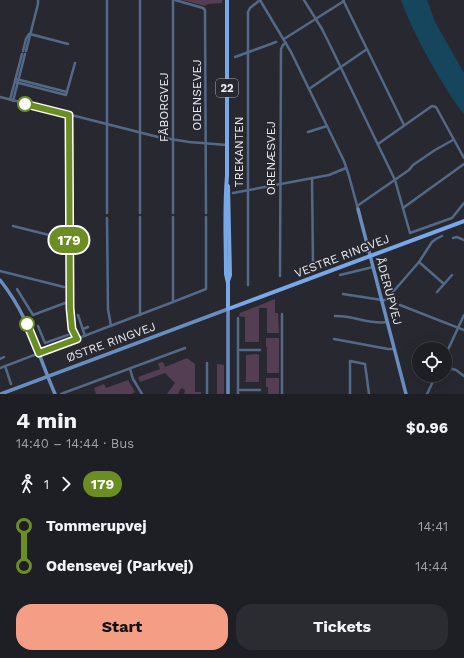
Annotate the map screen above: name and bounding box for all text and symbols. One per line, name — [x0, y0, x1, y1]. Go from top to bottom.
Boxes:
street label: ODENSEVEJ — [190, 59, 204, 131]
street label: FÅBORGVEJ — [157, 72, 171, 142]
road number: 22 — [216, 79, 238, 97]
unlabelled marker — [17, 96, 33, 112]
street label: TREKANTEN — [232, 116, 246, 188]
street label: ORENÆSVEJ — [264, 121, 278, 195]
line badge: 179 — [46, 227, 92, 253]
street label: VESTRE RINGVEJ — [292, 231, 392, 281]
text: 179 — [57, 232, 81, 248]
street label: ÅDERUPVEJ — [373, 255, 405, 327]
unlabelled marker — [19, 316, 35, 332]
street label: ØSTRE RINGVEJ — [64, 319, 158, 365]
map controls — [412, 342, 452, 382]
button: locate — [412, 342, 452, 382]
text: 4 min — [16, 408, 77, 433]
text: $0.96 — [406, 419, 448, 437]
text: 14:40 – 14:44 · Bus — [16, 436, 134, 451]
icon: walk — [16, 473, 38, 495]
icon: forward — [55, 473, 77, 495]
text: 179 — [91, 476, 114, 492]
text: 1 — [44, 477, 49, 492]
text: Tommerupvej — [46, 517, 147, 535]
text: 14:41 — [418, 519, 448, 534]
text: Odensevej (Parkvej) — [46, 557, 194, 575]
text: 14:44 — [415, 559, 448, 574]
button: Start — [16, 604, 228, 650]
button: Tickets — [236, 604, 448, 650]

